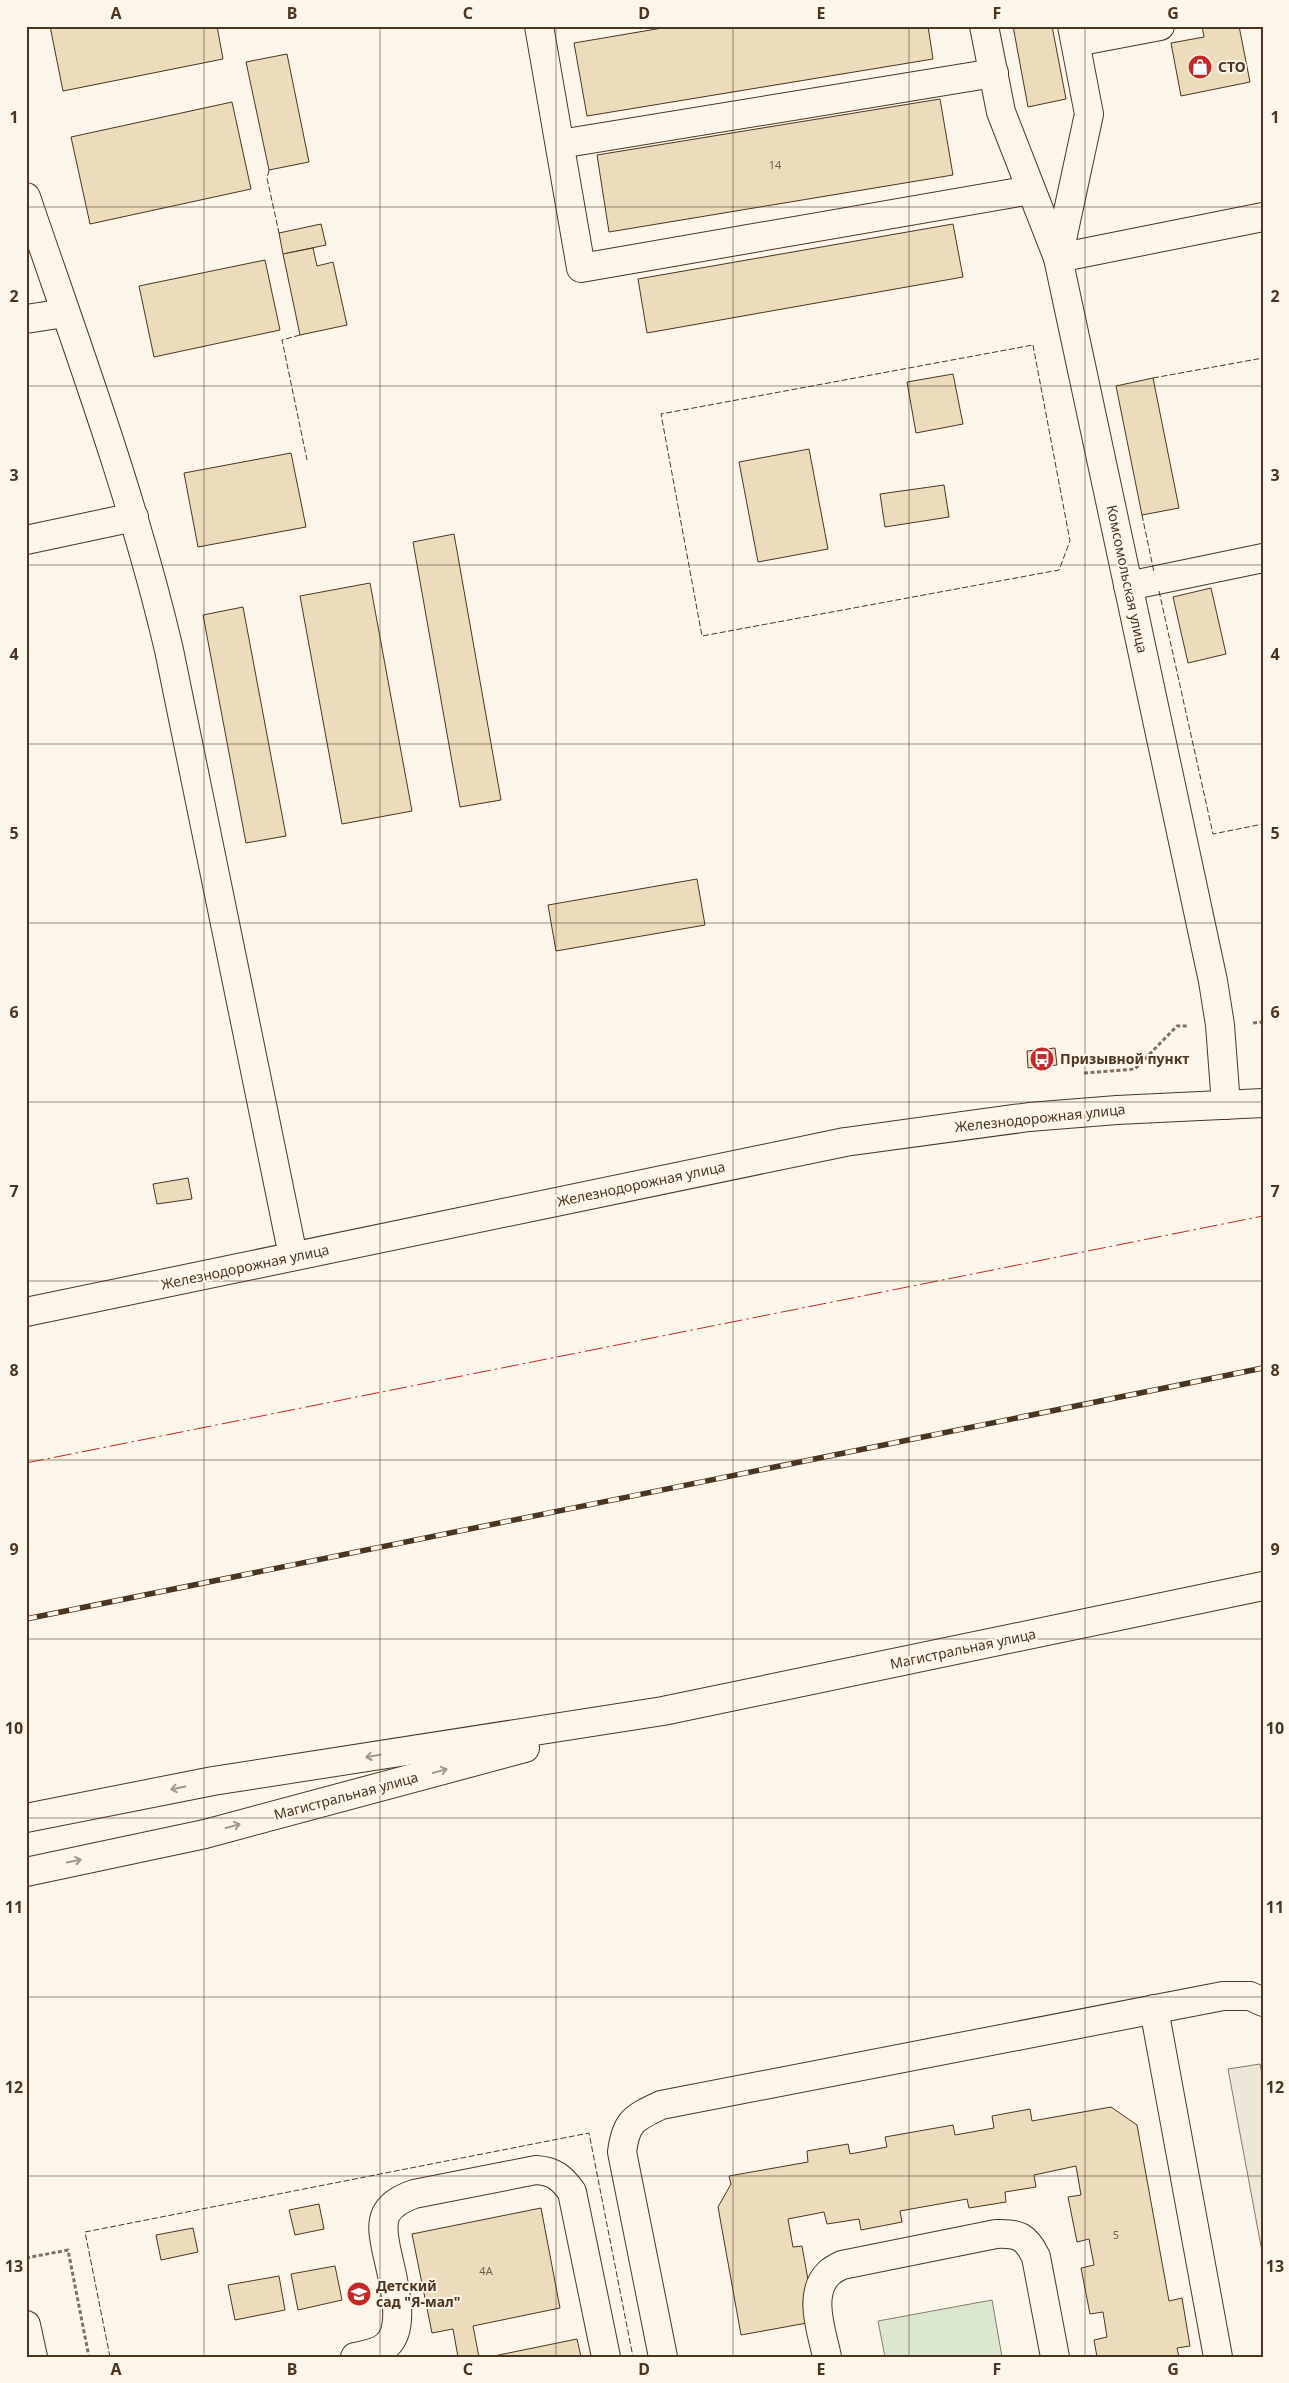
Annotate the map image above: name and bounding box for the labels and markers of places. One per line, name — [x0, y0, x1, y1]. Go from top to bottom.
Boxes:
shop icon: СТО — [1187, 54, 1213, 80]
place label: СТО — [1218, 57, 1246, 76]
bus stop icon: Призывной пункт — [1029, 1046, 1055, 1072]
place label: Призывной пункт — [1060, 1049, 1189, 1068]
place label: Детский сад "Я-мал" — [376, 2276, 460, 2311]
school or university icon: Детский сад "Я-мал" — [346, 2281, 372, 2307]

